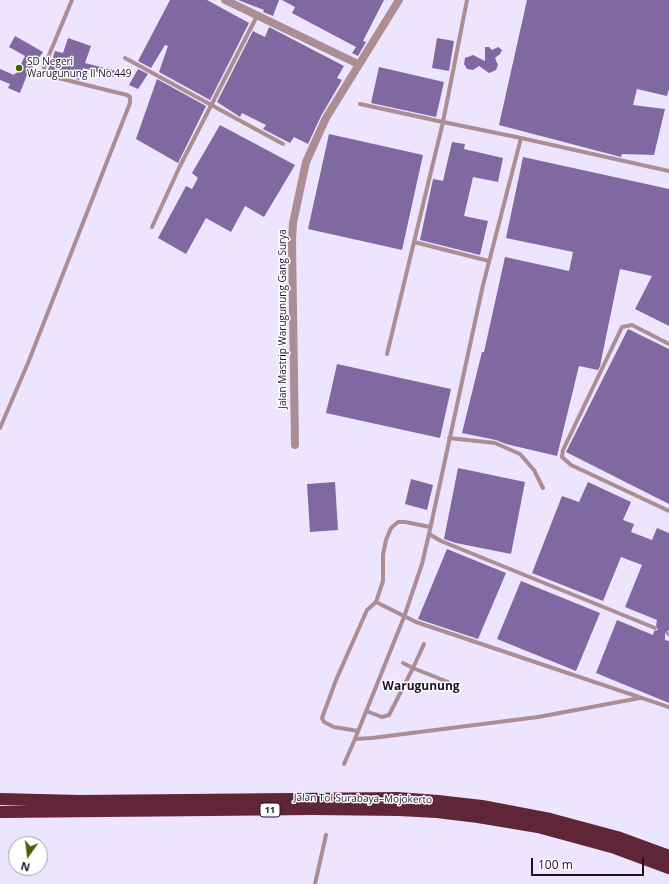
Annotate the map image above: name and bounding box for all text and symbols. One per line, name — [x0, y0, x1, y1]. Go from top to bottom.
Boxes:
place label: SD Negeri Warugunung II No 449 — [27, 56, 131, 80]
marker: SD Negeri Warugunung II No 449 — [14, 63, 24, 73]
street label: Jalan Mastrip Warugunung Gang Surya — [277, 229, 289, 409]
district label: Warugunung — [382, 680, 460, 694]
street label: Jalan Tol Surabaya–Mojokerto — [294, 792, 432, 806]
road number: 11 — [260, 803, 280, 817]
north arrow — [8, 836, 48, 876]
scale bar — [533, 850, 646, 876]
text: 100 m — [538, 856, 573, 873]
text: N — [19, 859, 31, 876]

